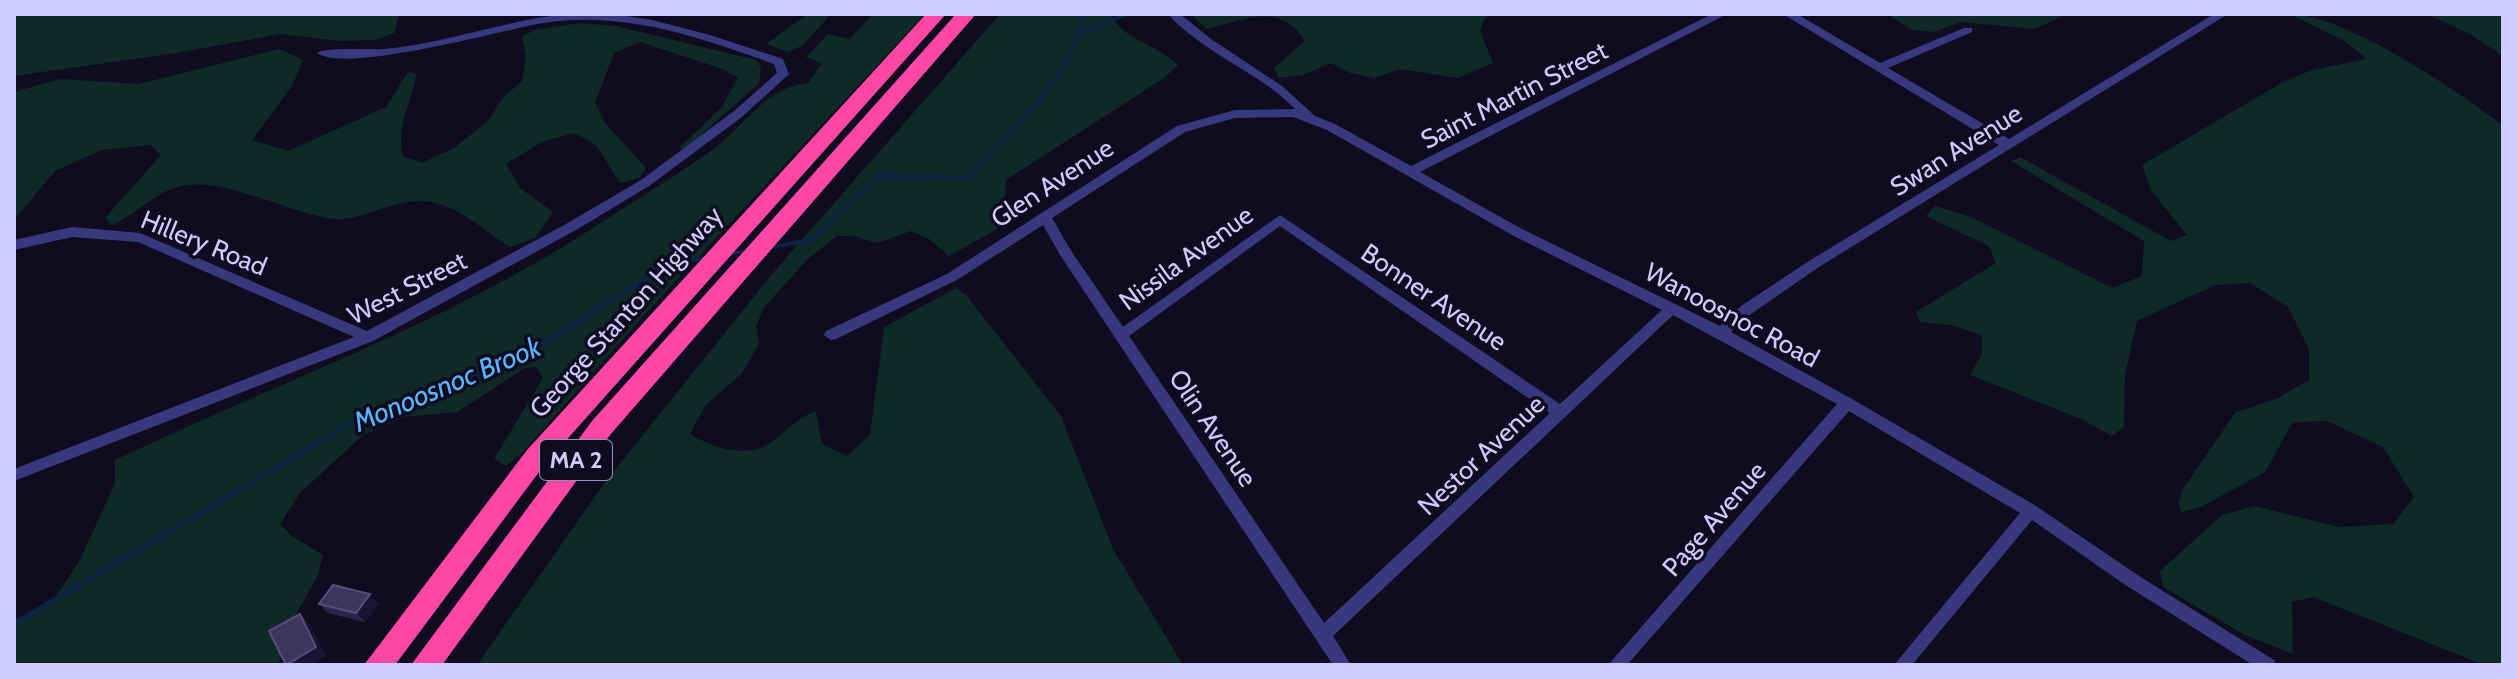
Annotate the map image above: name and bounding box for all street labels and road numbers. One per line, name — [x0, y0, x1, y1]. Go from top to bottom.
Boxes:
street label: Saint Martin Street — [1415, 34, 1613, 156]
street label: Swan Avenue — [1884, 97, 2028, 203]
street label: Glen Avenue — [985, 132, 1119, 234]
street label: Nissila Avenue — [1113, 199, 1259, 317]
street label: George Stanton Highway — [523, 200, 729, 424]
street label: Hillery Road — [136, 203, 272, 283]
street label: Bonner Avenue — [1355, 237, 1513, 357]
street label: West Street — [342, 244, 472, 332]
street label: Wanoosnoc Road — [1639, 256, 1825, 374]
street label: Olin Avenue — [1162, 363, 1264, 493]
street label: Nestor Avenue — [1411, 388, 1551, 522]
road number: MA 2 — [540, 440, 612, 480]
street label: Page Avenue — [1655, 455, 1773, 583]

